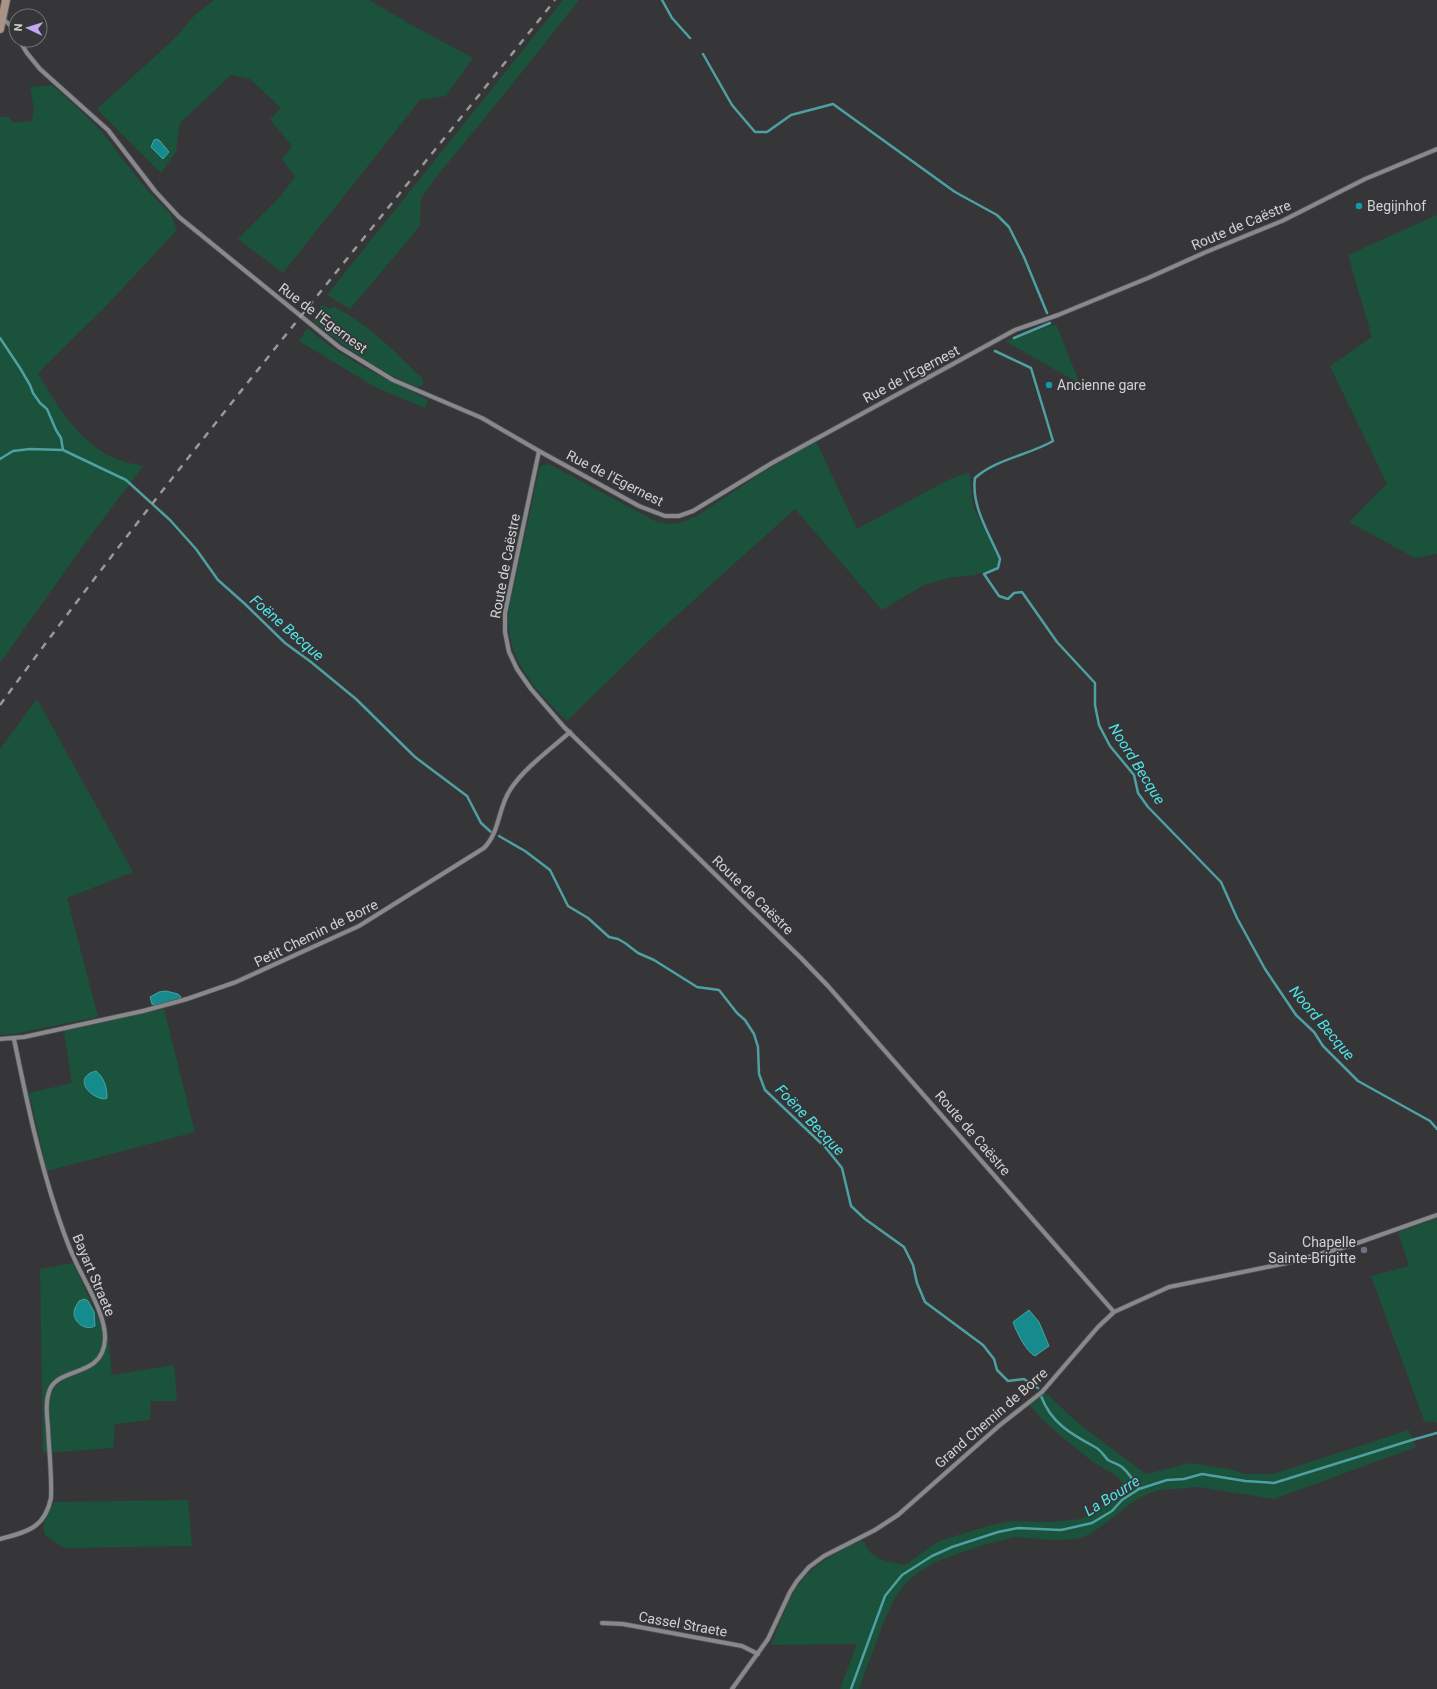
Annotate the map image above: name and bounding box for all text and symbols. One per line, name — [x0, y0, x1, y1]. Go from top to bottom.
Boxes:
north arrow — [8, 8, 48, 48]
text: N — [12, 23, 25, 32]
street label: Route de Caëstre — [1189, 197, 1293, 253]
place label: Begijnhof — [1367, 198, 1426, 214]
marker: Begijnhof — [1354, 201, 1364, 211]
street label: Rue de l'Egernest — [276, 280, 371, 357]
street label: Rue de l'Egernest — [860, 342, 962, 406]
place label: Ancienne gare — [1057, 377, 1146, 393]
marker: Ancienne gare — [1044, 380, 1054, 390]
street label: Rue de l'Egernest — [564, 447, 667, 510]
street label: Route de Caëstre — [487, 512, 523, 620]
water label: Foëne Becque — [246, 591, 328, 665]
water label: Noord Becque — [1105, 720, 1169, 808]
street label: Route de Caëstre — [709, 852, 797, 938]
street label: Petit Chemin de Borre — [252, 896, 380, 970]
water label: Noord Becque — [1286, 982, 1359, 1064]
water label: Foëne Becque — [772, 1081, 849, 1159]
street label: Route de Caëstre — [932, 1088, 1014, 1178]
street label: Bayart Straete — [69, 1231, 119, 1319]
place label: Chapelle Sainte-Brigitte — [1268, 1234, 1356, 1266]
marker: Chapelle Sainte-Brigitte — [1359, 1245, 1369, 1255]
street label: Grand Chemin de Borre — [931, 1365, 1051, 1471]
water label: La Bourre — [1081, 1472, 1143, 1520]
street label: Cassel Straete — [637, 1608, 729, 1640]

